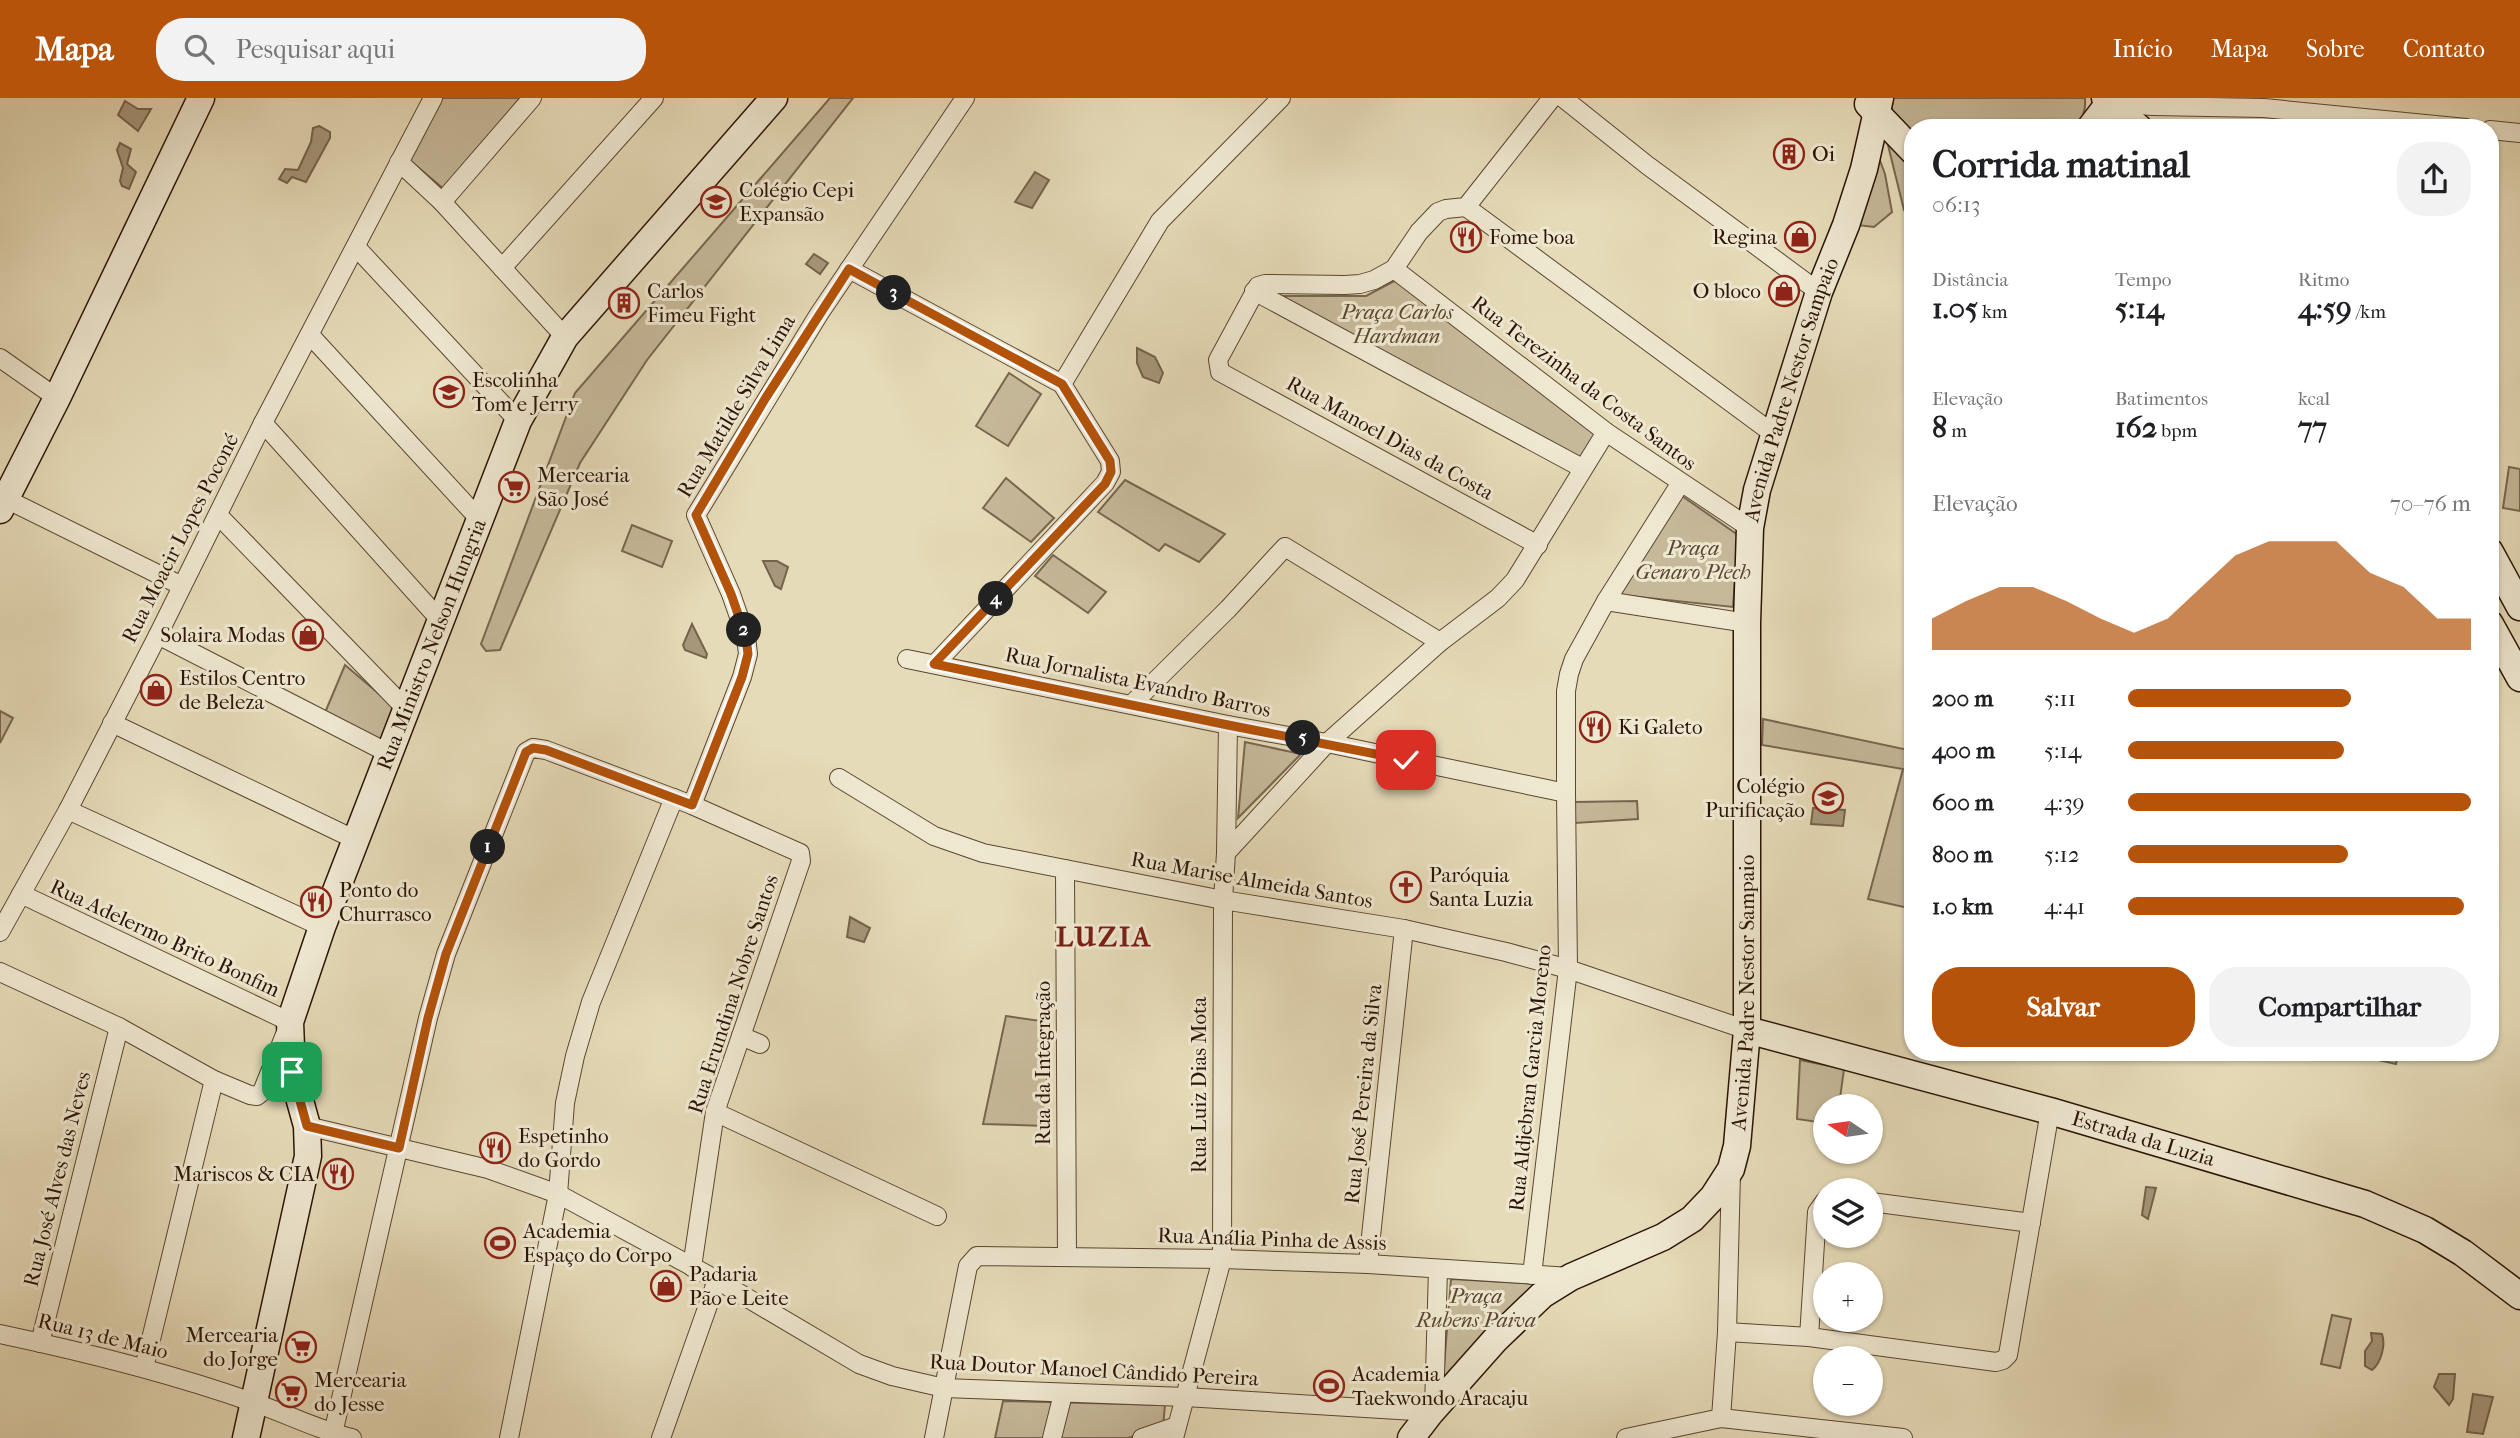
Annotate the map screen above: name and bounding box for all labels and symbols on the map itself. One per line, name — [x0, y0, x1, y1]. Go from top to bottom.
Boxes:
building icon: Oi — [1772, 137, 1806, 171]
place label: Oi — [1812, 142, 1835, 166]
place label: Colégio Cepi Expansão — [739, 178, 854, 226]
school or university icon: Colégio Cepi Expansão — [699, 185, 733, 219]
restaurant icon: Fome boa — [1449, 220, 1483, 254]
shop icon: Regina — [1783, 220, 1817, 254]
place label: Fome boa — [1489, 225, 1575, 249]
place label: Regina — [1712, 225, 1777, 249]
street label: Avenida Padre Nestor Sampaio — [1739, 254, 1844, 525]
shop icon: O bloco — [1767, 274, 1801, 308]
pin: 3 — [876, 276, 912, 310]
place label: Carlos Fimeu Fight — [647, 279, 757, 327]
place label: O bloco — [1693, 279, 1761, 303]
building icon: Carlos Fimeu Fight — [607, 286, 641, 320]
street label: Rua Terezinha da Costa Santos — [1467, 291, 1701, 476]
park label: Praça Carlos Hardman — [1340, 300, 1454, 348]
street label: Rua Matilde Silva Lima — [672, 310, 800, 502]
place label: Escolinha Tom e Jerry — [472, 368, 579, 416]
street label: Rua Manoel Dias da Costa — [1282, 371, 1498, 505]
school or university icon: Escolinha Tom e Jerry — [432, 375, 466, 409]
street label: Rua Moacir Lopes Poconé — [117, 429, 243, 647]
place label: Mercearia São José — [537, 463, 630, 511]
supermarket icon: Mercearia São José — [497, 470, 531, 504]
street label: Rua Ministro Nelson Hungria — [372, 515, 491, 774]
park label: Praça Genaro Plech — [1635, 536, 1751, 584]
pin: 4 — [978, 582, 1014, 616]
pin: 2 — [726, 612, 762, 648]
shop icon: Solaira Modas — [291, 618, 325, 652]
place label: Solaira Modas — [160, 623, 285, 647]
street label: Rua Jornalista Evandro Barros — [1003, 642, 1273, 722]
place label: Estilos Centro de Beleza — [179, 666, 305, 714]
shop icon: Estilos Centro de Beleza — [139, 673, 173, 707]
restaurant icon: Ki Galeto — [1578, 710, 1612, 744]
place label: Ki Galeto — [1618, 715, 1703, 739]
pin: 5 — [1286, 720, 1320, 756]
pin — [1376, 730, 1436, 790]
place label: Colégio Purificação — [1705, 774, 1805, 822]
school or university icon: Colégio Purificação — [1811, 781, 1845, 815]
pin: 1 — [470, 830, 505, 864]
street label: Rua Marise Almeida Santos — [1129, 847, 1375, 913]
street label: Avenida Padre Nestor Sampaio — [1726, 855, 1759, 1132]
place label: Paróquia Santa Luzia — [1429, 863, 1533, 911]
church icon: Paróquia Santa Luzia — [1389, 870, 1423, 904]
street label: Rua Erundina Nobre Santos — [683, 871, 783, 1117]
street label: Rua Adelermo Brito Bonfim — [46, 874, 284, 1002]
place label: Ponto do Churrasco — [339, 878, 432, 926]
restaurant icon: Ponto do Churrasco — [299, 885, 333, 919]
district label: LUZIA — [1056, 920, 1152, 953]
street label: Rua Aldjebran Garcia Moreno — [1504, 943, 1556, 1213]
street label: Rua da Integração — [1031, 981, 1055, 1145]
street label: Rua José Pereira da Silva — [1340, 983, 1387, 1205]
street label: Rua Luiz Dias Mota — [1187, 997, 1211, 1173]
pin — [262, 1042, 322, 1102]
street label: Rua José Alves das Neves — [19, 1069, 95, 1289]
north arrow — [1813, 1094, 1883, 1164]
street label: Estrada da Luzia — [2069, 1106, 2218, 1171]
place label: Espetinho do Gordo — [518, 1124, 609, 1172]
restaurant icon: Espetinho do Gordo — [478, 1131, 512, 1165]
restaurant icon: Mariscos & CIA — [321, 1157, 355, 1191]
place label: Mariscos & CIA — [173, 1162, 315, 1186]
place label: Academia Espaço do Corpo — [522, 1219, 672, 1267]
street label: Rua Anália Pinha de Assis — [1157, 1223, 1387, 1255]
sports icon: Academia Espaço do Corpo — [483, 1226, 517, 1260]
place label: Padaria Pão e Leite — [689, 1262, 789, 1310]
shop icon: Padaria Pão e Leite — [649, 1269, 683, 1303]
park label: Praça Rubens Paiva — [1414, 1284, 1536, 1332]
street label: Rua 13 de Maio — [35, 1308, 171, 1364]
place label: Mercearia do Jorge — [186, 1323, 278, 1371]
supermarket icon: Mercearia do Jorge — [284, 1330, 318, 1364]
street label: Rua Doutor Manoel Cândido Pereira — [929, 1349, 1260, 1391]
place label: Academia Taekwondo Aracaju — [1351, 1362, 1528, 1410]
place label: Mercearia do Jesse — [314, 1368, 407, 1416]
sports icon: Academia Taekwondo Aracaju — [1312, 1369, 1346, 1403]
supermarket icon: Mercearia do Jesse — [274, 1375, 308, 1409]

